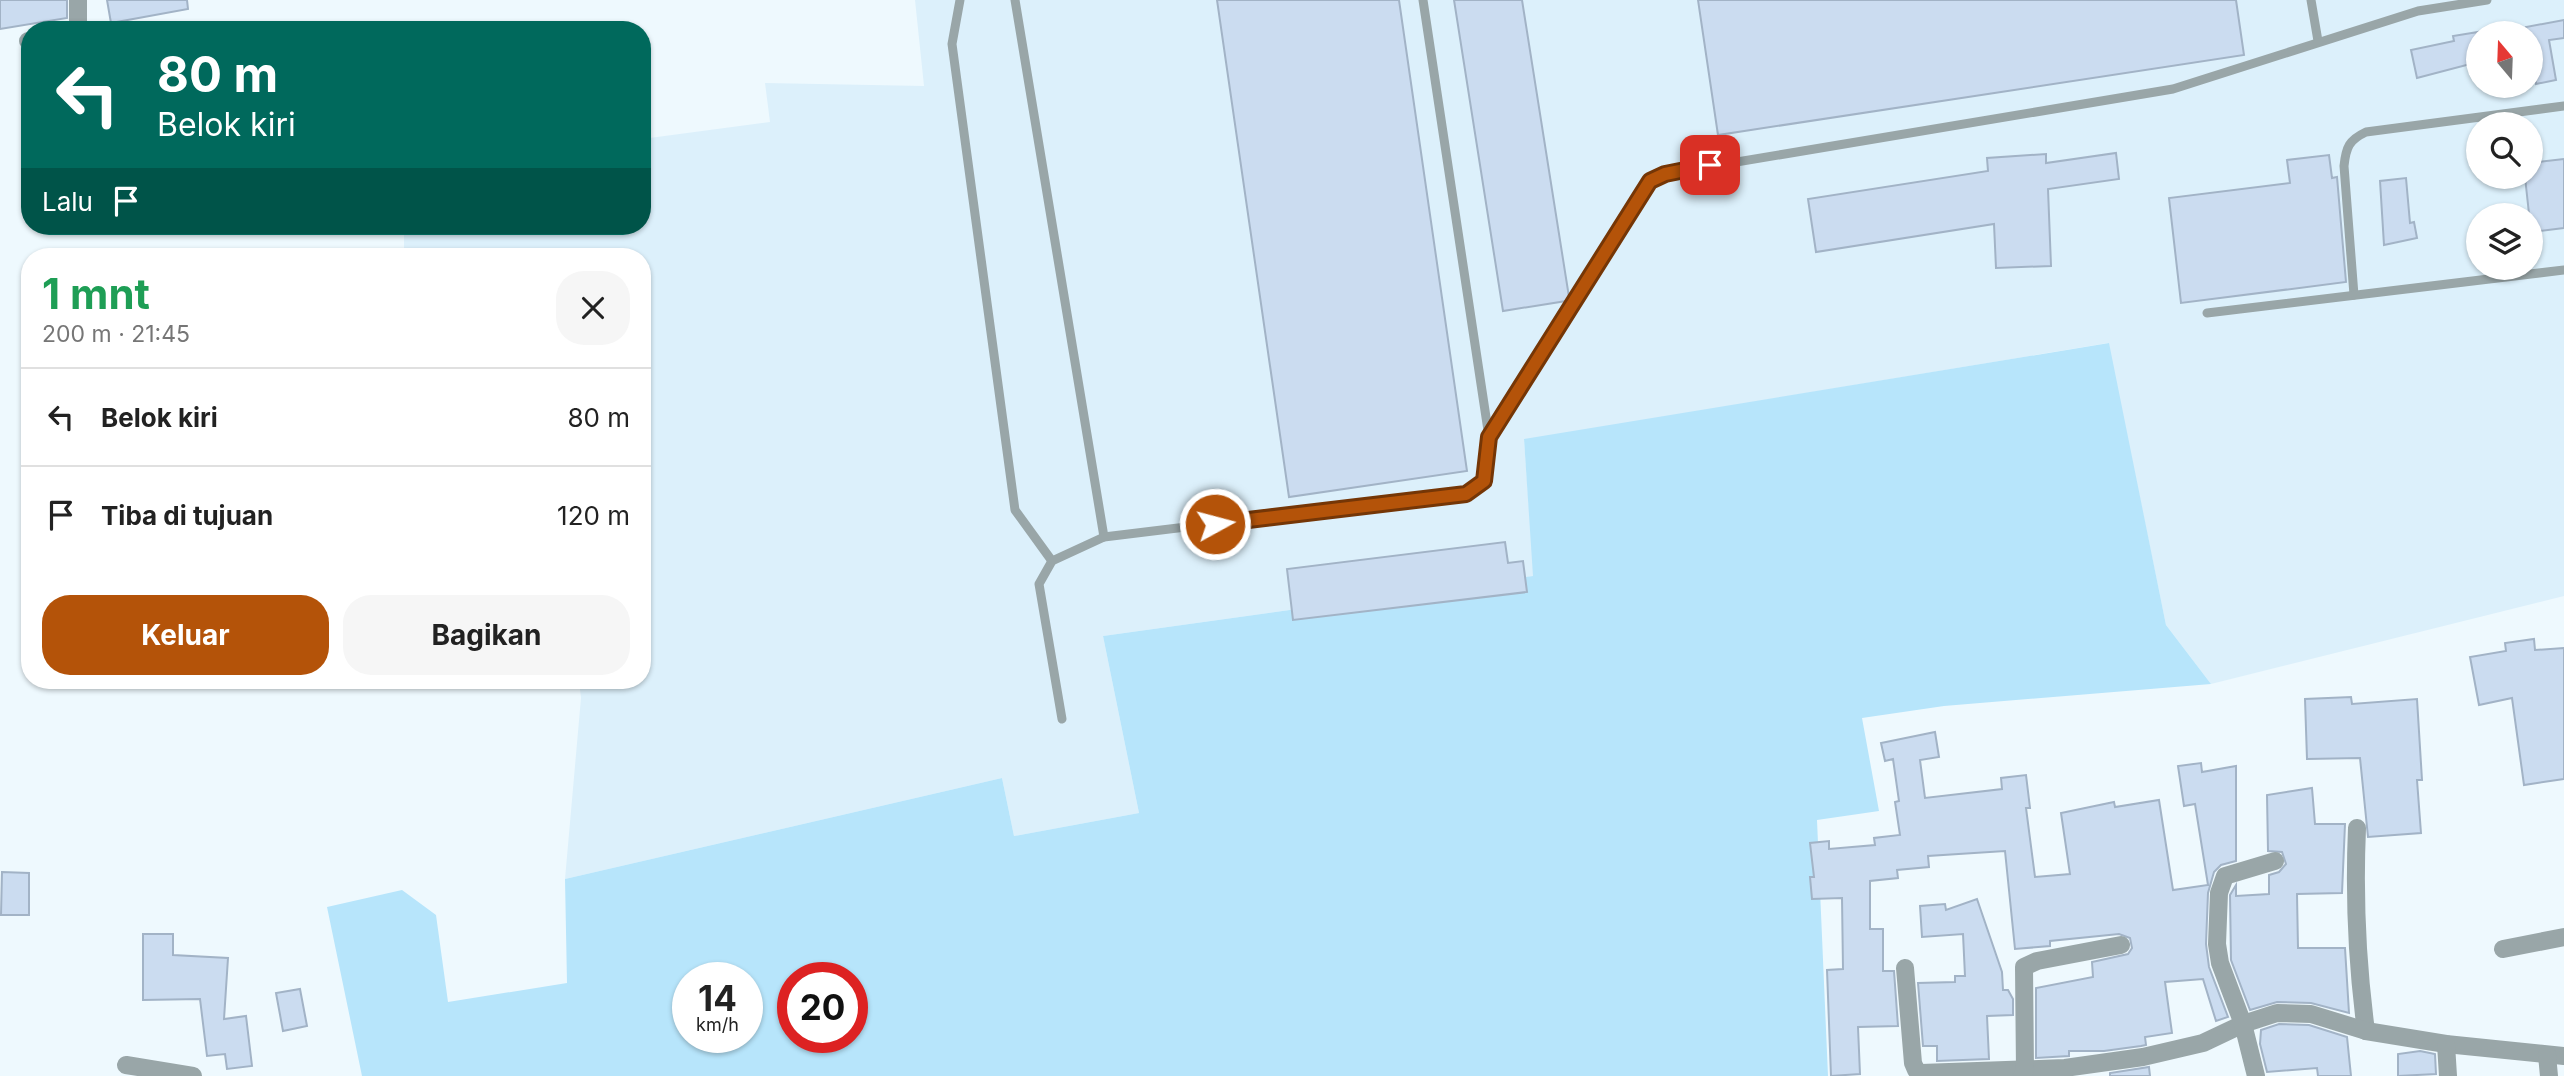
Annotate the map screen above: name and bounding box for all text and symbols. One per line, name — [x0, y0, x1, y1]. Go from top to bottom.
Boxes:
north arrow — [2466, 21, 2543, 98]
map controls — [2466, 21, 2543, 280]
text: 80 m — [157, 45, 278, 104]
icon: left — [42, 49, 133, 140]
text: Belok kiri — [157, 105, 296, 144]
button: search — [2466, 112, 2543, 189]
pin — [1680, 135, 1740, 195]
icon: arrive — [1691, 146, 1729, 184]
icon: arrive — [107, 182, 145, 220]
text: Lalu — [42, 186, 93, 217]
button: layers — [2466, 203, 2543, 280]
text: 1 mnt — [42, 268, 150, 319]
button: close — [556, 271, 630, 345]
text: 200 m · 21:45 — [42, 320, 190, 348]
icon: left — [42, 398, 80, 436]
text: Belok kiri — [101, 402, 218, 433]
text: 80 m — [567, 402, 630, 433]
position arrow — [1178, 487, 1252, 561]
icon: arrive — [42, 496, 80, 534]
text: Tiba di tujuan — [101, 500, 273, 531]
text: 120 m — [557, 500, 630, 531]
button: Keluar — [42, 595, 329, 675]
button: Bagikan — [343, 595, 630, 675]
speed limit sign: 20 — [777, 962, 868, 1053]
text: 14 — [698, 977, 737, 1019]
text: km/h — [696, 1014, 739, 1035]

